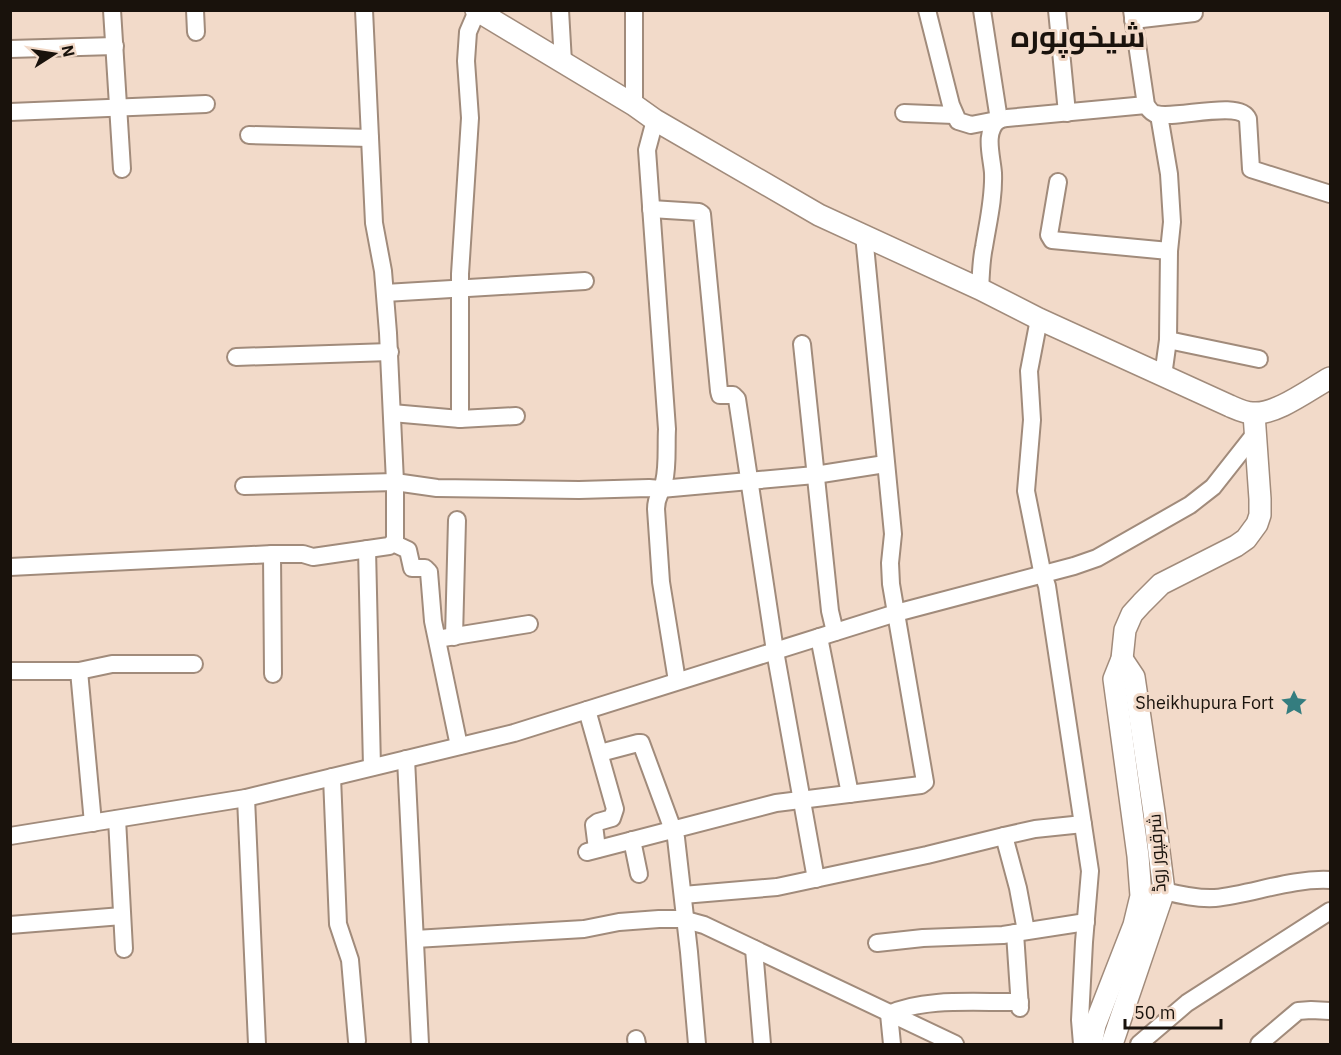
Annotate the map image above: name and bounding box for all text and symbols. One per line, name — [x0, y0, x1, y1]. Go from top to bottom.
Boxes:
district label: شیخوپورہ — [1010, 16, 1146, 58]
north arrow — [24, 24, 84, 84]
text: N — [58, 43, 80, 59]
place icon: Sheikhupura Fort — [1279, 688, 1309, 718]
place label: Sheikhupura Fort — [1135, 691, 1274, 714]
street label: شرقپور روڈ — [1142, 813, 1171, 893]
scale bar — [1125, 992, 1221, 1030]
text: 50 m — [1134, 1001, 1176, 1024]

